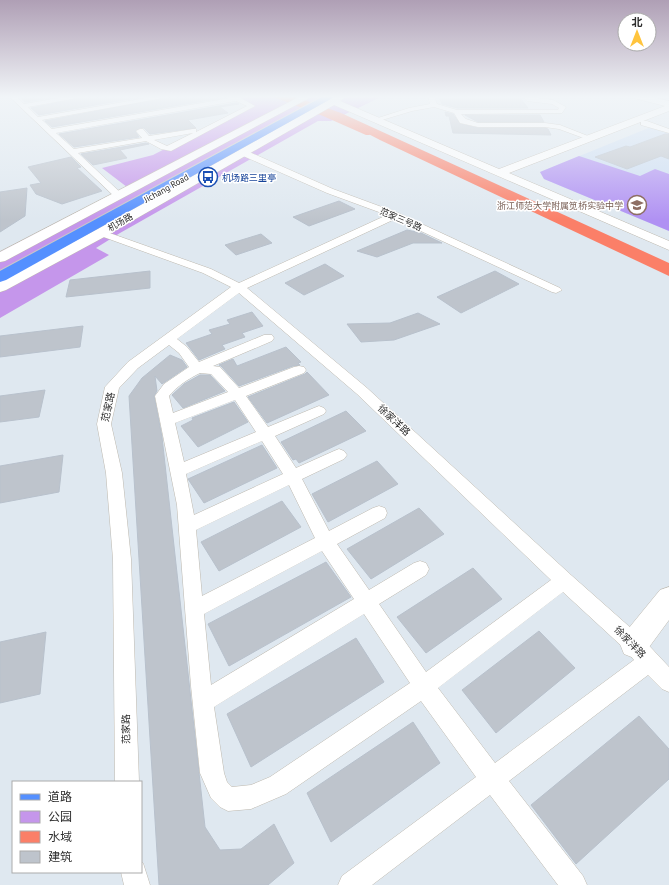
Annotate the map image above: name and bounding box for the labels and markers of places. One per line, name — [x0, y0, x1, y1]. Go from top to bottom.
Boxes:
bus stop icon: 机场路三里亭 — [197, 166, 219, 188]
place label: 机场路三里亭 — [222, 172, 276, 183]
school or university icon: 浙江师范大学附属笕桥实验中学 — [626, 194, 648, 216]
place label: 浙江师范大学附属笕桥实验中学 — [497, 200, 623, 211]

